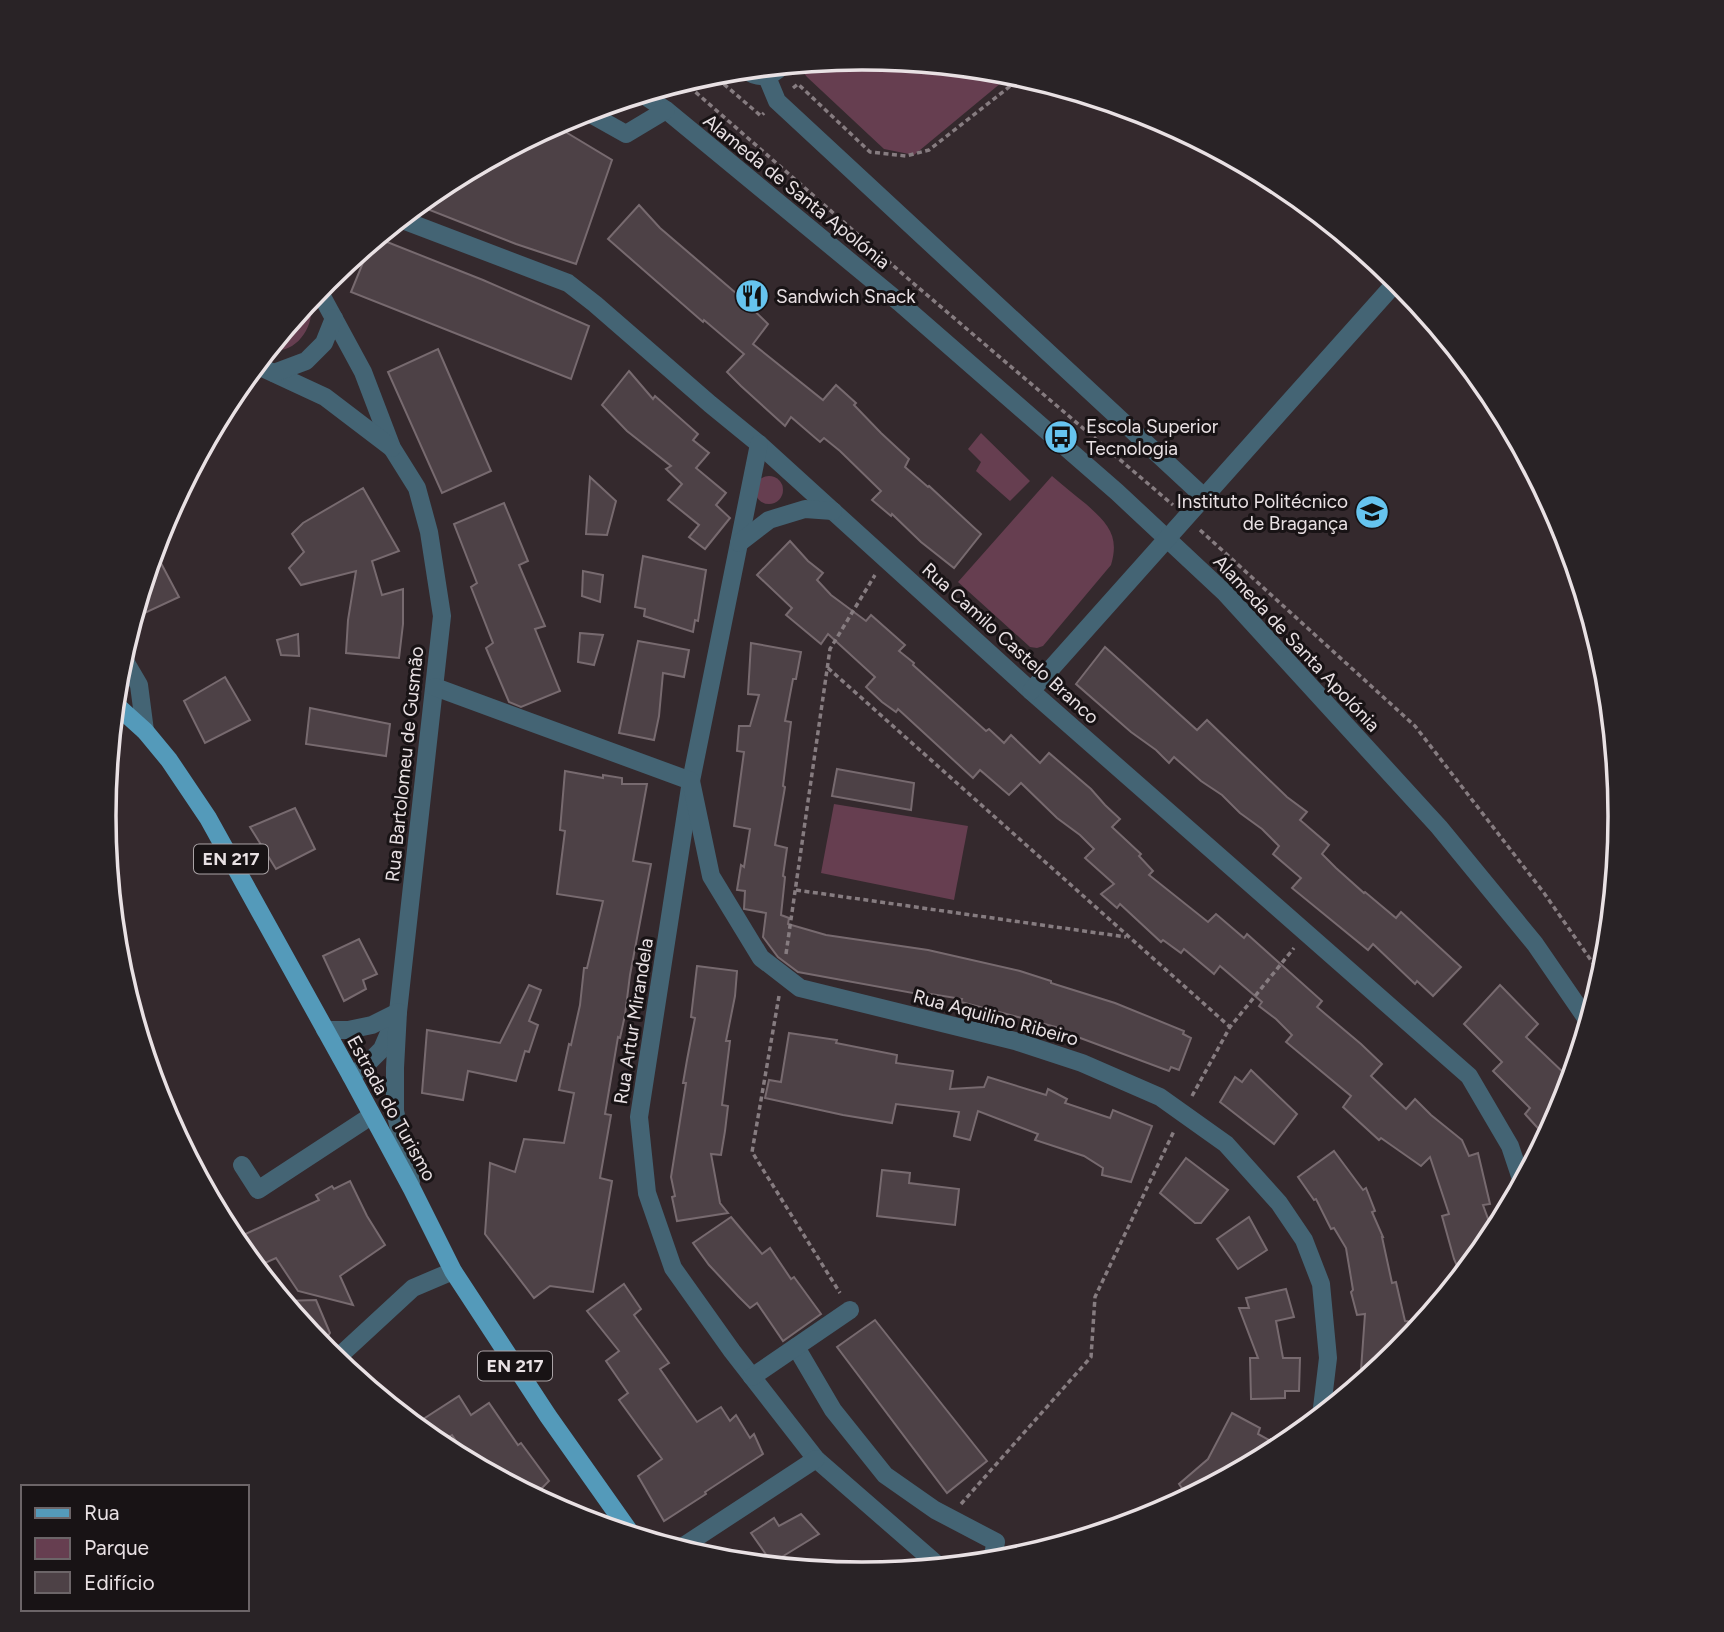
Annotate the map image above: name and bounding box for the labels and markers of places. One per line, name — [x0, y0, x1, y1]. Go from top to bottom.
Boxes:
restaurant icon: Sandwich Snack — [733, 277, 771, 315]
place label: Sandwich Snack — [776, 285, 916, 308]
place label: Escola Superior Tecnologia — [1086, 415, 1219, 460]
bus stop icon: Escola Superior Tecnologia — [1042, 418, 1080, 456]
place label: Instituto Politécnico de Bragança — [1177, 490, 1348, 535]
school or university icon: Instituto Politécnico de Bragança — [1353, 493, 1391, 531]

